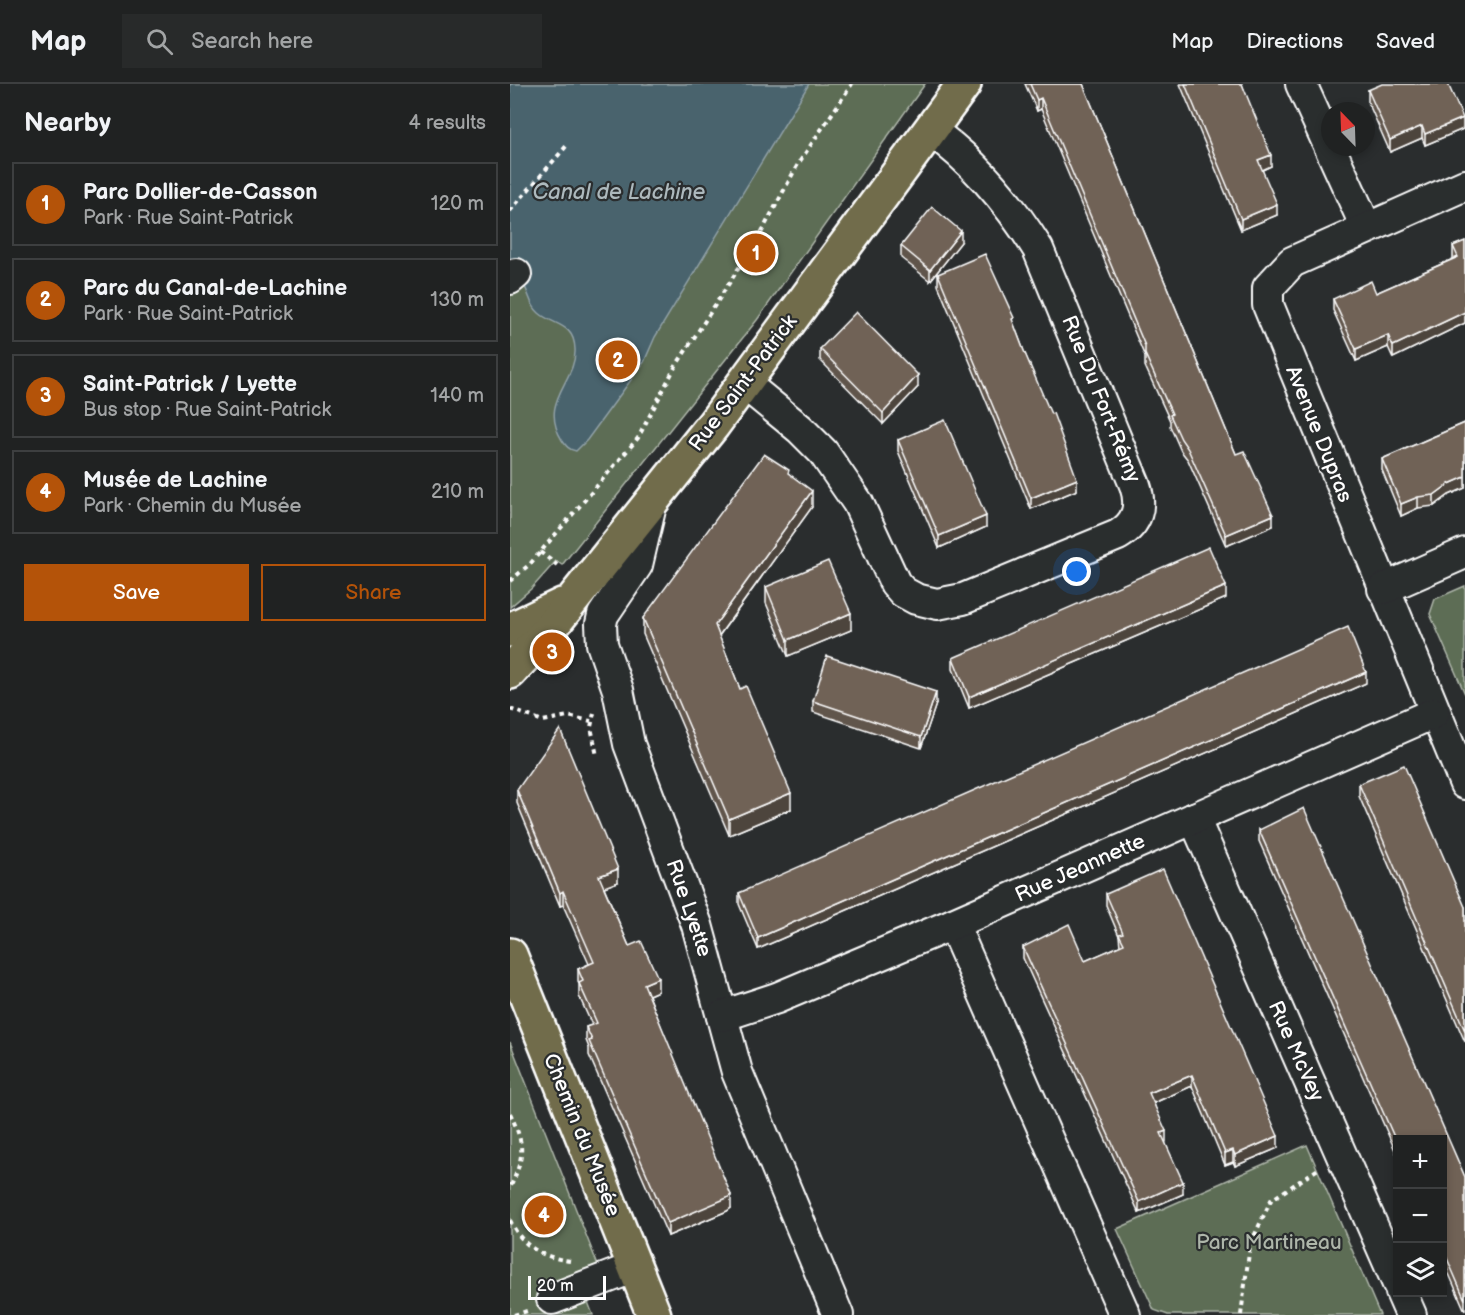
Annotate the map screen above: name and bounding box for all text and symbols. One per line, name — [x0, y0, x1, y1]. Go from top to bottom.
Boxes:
search box — [122, 14, 542, 68]
text: Map — [30, 25, 86, 58]
icon: search — [143, 25, 176, 58]
text: Search here — [191, 28, 313, 55]
text: Map — [1171, 29, 1214, 54]
text: Directions — [1247, 29, 1343, 54]
text: Saved — [1376, 29, 1435, 54]
north arrow — [1321, 102, 1375, 156]
text: Nearby — [24, 108, 111, 139]
text: 4 results — [408, 111, 486, 135]
text: Parc Dollier-de-Casson — [83, 179, 317, 206]
water label: Canal de Lachine — [533, 179, 706, 206]
text: 1 — [41, 192, 50, 216]
text: 120 m — [431, 192, 484, 216]
text: Park · Rue Saint-Patrick — [83, 206, 293, 230]
pin: 1 — [736, 230, 776, 276]
text: Parc du Canal-de-Lachine — [83, 275, 347, 302]
text: 2 — [40, 288, 51, 312]
text: 130 m — [430, 288, 484, 312]
text: Park · Rue Saint-Patrick — [83, 302, 293, 326]
street label: Rue Saint-Patrick — [684, 309, 803, 456]
street label: Rue Du Fort-Rémy — [1056, 312, 1146, 486]
pin: 2 — [598, 338, 638, 382]
street label: Avenue Dupras — [1280, 362, 1358, 506]
text: Saint-Patrick / Lyette — [83, 371, 297, 398]
text: 3 — [40, 384, 51, 408]
text: 140 m — [430, 384, 484, 408]
text: Bus stop · Rue Saint-Patrick — [83, 398, 331, 422]
text: Musée de Lachine — [83, 467, 268, 494]
text: 4 — [40, 480, 51, 504]
text: 210 m — [431, 480, 484, 504]
text: Park · Chemin du Musée — [83, 494, 301, 518]
your location — [1062, 557, 1091, 586]
button: Save — [24, 564, 249, 621]
button: Share — [261, 564, 486, 621]
pin: 3 — [532, 630, 572, 674]
street label: Rue Jeannette — [1011, 828, 1149, 908]
street label: Rue Lyette — [661, 856, 717, 960]
street label: Rue McVey — [1263, 997, 1329, 1105]
street label: Chemin du Musée — [538, 1050, 626, 1220]
map controls — [1393, 1135, 1447, 1297]
button: + — [1393, 1135, 1447, 1189]
button: − — [1393, 1189, 1447, 1243]
pin: 4 — [525, 1192, 564, 1238]
park label: Parc Martineau — [1196, 1230, 1342, 1255]
button: layers — [1393, 1243, 1447, 1297]
scale bar — [528, 1273, 606, 1300]
text: 20 m — [537, 1277, 573, 1296]

